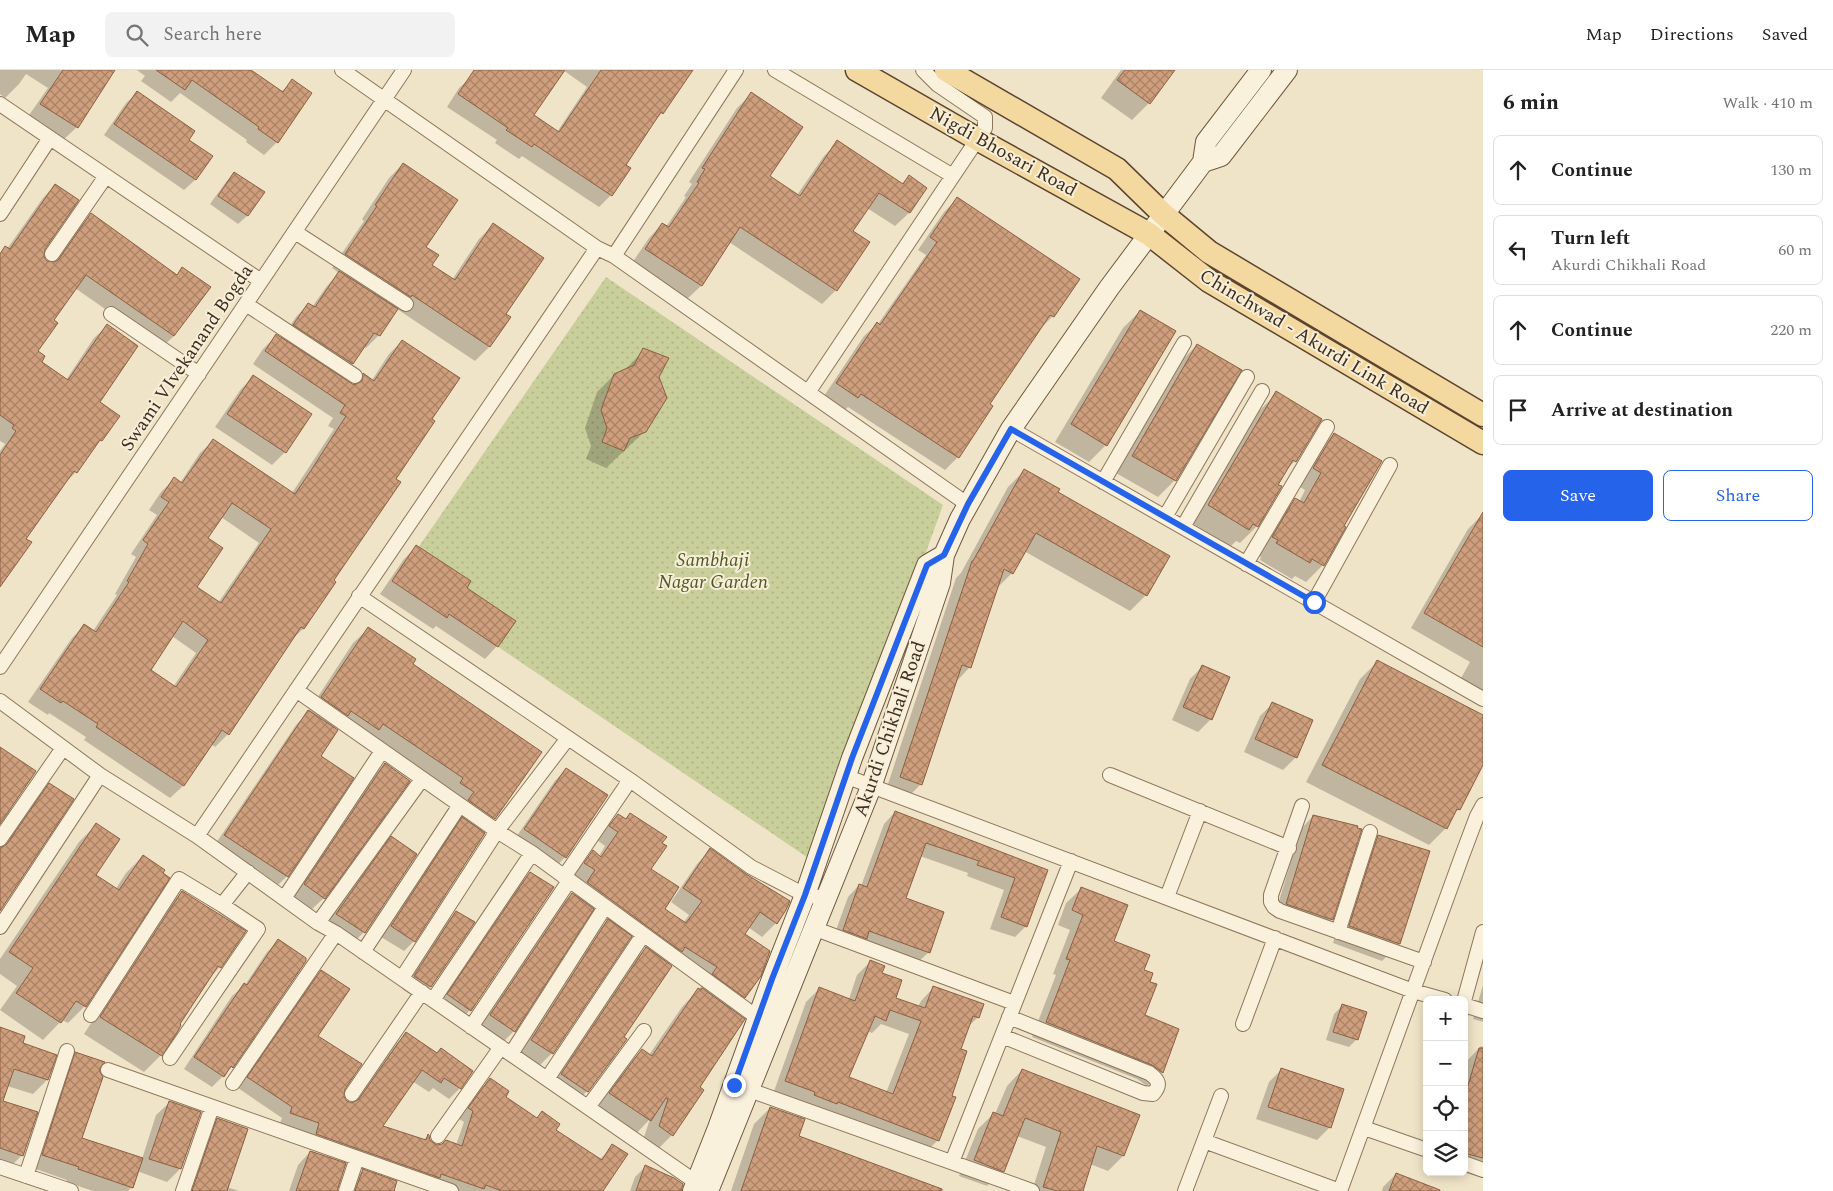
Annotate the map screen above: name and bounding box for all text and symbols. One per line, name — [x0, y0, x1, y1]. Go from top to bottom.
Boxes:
search box — [105, 12, 455, 57]
text: Map — [25, 17, 75, 53]
text: Search here — [163, 20, 262, 49]
icon: search — [123, 21, 151, 49]
text: Map — [1586, 21, 1622, 48]
text: Directions — [1650, 21, 1734, 48]
text: Saved — [1762, 21, 1808, 48]
text: 6 min — [1503, 87, 1559, 119]
text: Walk · 410 m — [1722, 91, 1813, 115]
street label: Nigdi Bhosari Road — [924, 99, 1082, 205]
icon: ahead — [1504, 156, 1532, 184]
text: Continue — [1551, 156, 1633, 185]
text: 130 m — [1770, 158, 1812, 182]
text: Turn left — [1551, 224, 1630, 253]
icon: left — [1504, 236, 1532, 264]
text: 60 m — [1778, 238, 1812, 262]
text: Akurdi Chikhali Road — [1551, 253, 1706, 277]
street label: Swami VIvekanand Bogda — [113, 258, 261, 457]
street label: Chinchwad - Akurdi Link Road — [1193, 262, 1435, 422]
icon: ahead — [1504, 316, 1532, 344]
text: Continue — [1551, 316, 1633, 345]
text: 220 m — [1770, 318, 1812, 342]
icon: arrive — [1504, 396, 1532, 424]
text: Arrive at destination — [1551, 396, 1733, 425]
button: Save — [1503, 470, 1653, 521]
button: Share — [1663, 470, 1813, 521]
park label: Sambhaji Nagar Garden — [658, 546, 768, 597]
route start — [1303, 591, 1326, 614]
street label: Akurdi Chikhali Road — [846, 637, 934, 821]
map controls — [1423, 996, 1468, 1176]
button: + — [1423, 996, 1468, 1041]
button: − — [1423, 1041, 1468, 1086]
route end — [723, 1074, 746, 1097]
button: locate — [1423, 1086, 1468, 1131]
button: layers — [1423, 1131, 1468, 1176]

